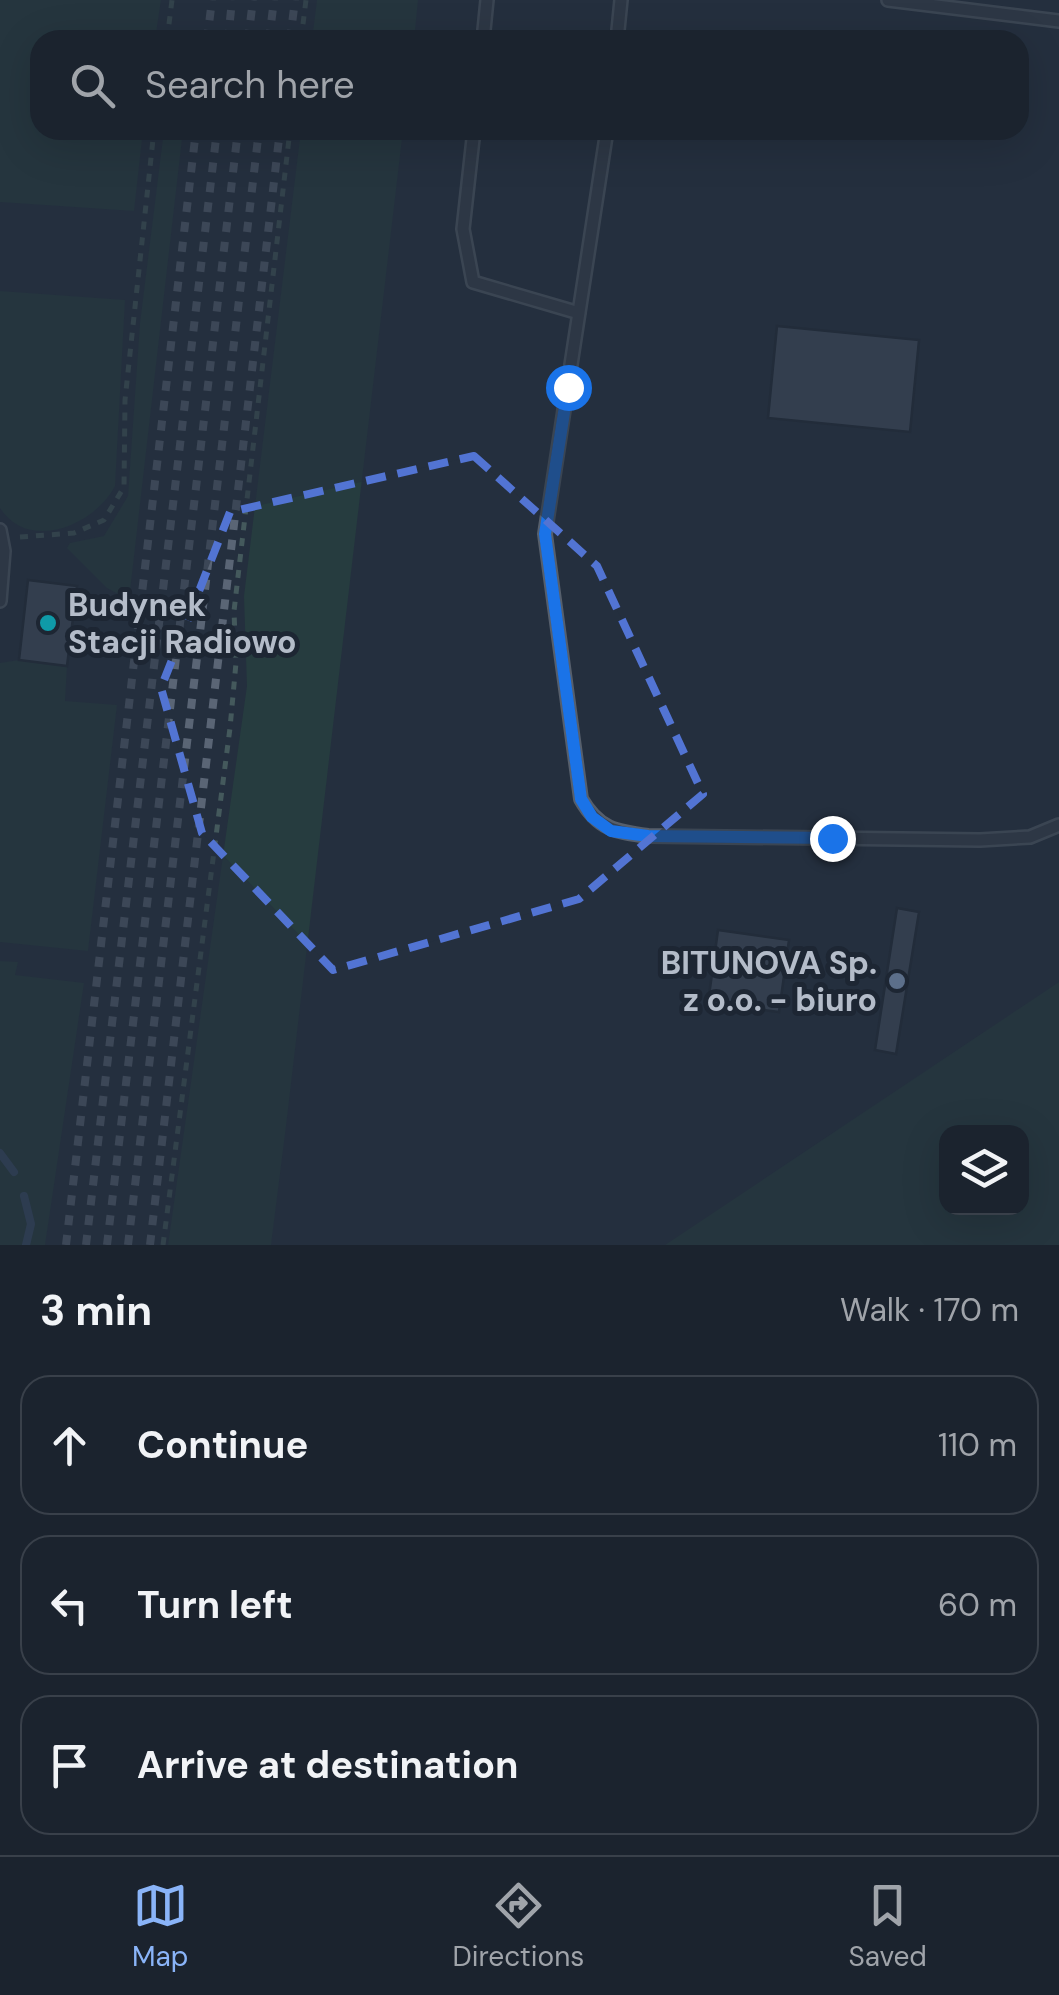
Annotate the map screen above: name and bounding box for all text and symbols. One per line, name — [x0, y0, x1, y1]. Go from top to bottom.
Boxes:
search box — [30, 30, 1029, 140]
icon: search — [65, 58, 120, 113]
text: Search here — [145, 60, 355, 110]
route start — [546, 365, 592, 411]
place label: Budynek Stacji Radiowo — [68, 584, 297, 663]
marker: Budynek Stacji Radiowo — [37, 612, 59, 634]
route end — [810, 816, 856, 862]
place label: BITUNOVA Sp. z o.o. - biuro — [661, 942, 877, 1021]
marker: BITUNOVA Sp. z o.o. - biuro — [886, 970, 908, 992]
map controls — [939, 1125, 1029, 1215]
button: layers — [939, 1125, 1029, 1215]
text: 3 min — [40, 1283, 152, 1338]
text: Walk · 170 m — [840, 1289, 1019, 1331]
icon: ahead — [42, 1418, 97, 1473]
text: Continue — [137, 1420, 308, 1470]
text: 110 m — [938, 1424, 1017, 1466]
icon: left — [42, 1578, 97, 1633]
text: Turn left — [137, 1580, 293, 1630]
text: 60 m — [938, 1584, 1017, 1626]
icon: arrive — [42, 1738, 97, 1793]
text: Arrive at destination — [137, 1740, 519, 1790]
tab: Map — [132, 1878, 188, 1975]
tab: Directions — [453, 1878, 584, 1975]
tab: Saved — [848, 1878, 927, 1975]

